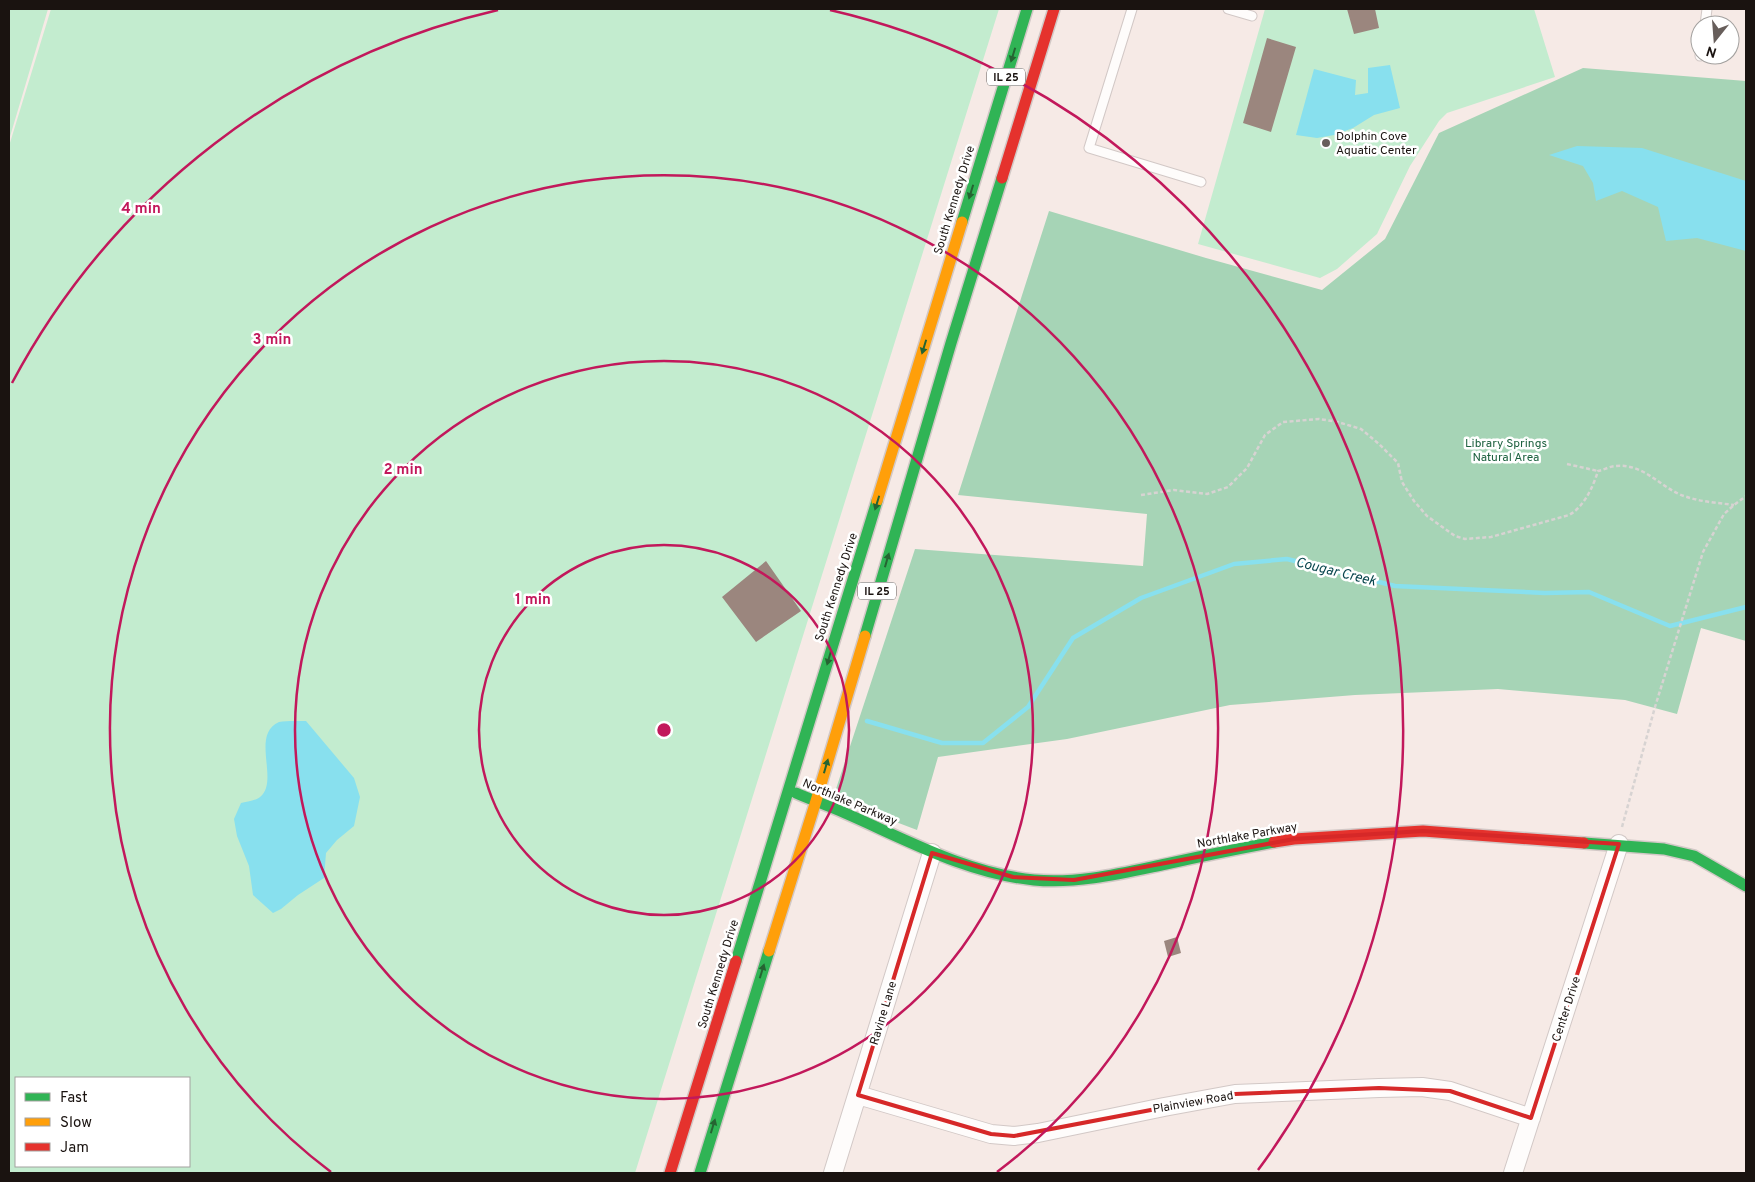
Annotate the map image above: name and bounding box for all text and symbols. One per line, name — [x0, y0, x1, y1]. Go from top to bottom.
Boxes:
north arrow — [1690, 15, 1740, 65]
text: N — [1704, 41, 1719, 61]
one-way arrow — [1008, 48, 1016, 63]
road number: IL 25 — [987, 68, 1025, 86]
place label: Dolphin Cove Aquatic Center — [1336, 129, 1417, 159]
marker: Dolphin Cove Aquatic Center — [1320, 137, 1332, 149]
street label: South Kennedy Drive — [931, 144, 979, 257]
one-way arrow — [967, 184, 975, 199]
text: 4 min — [121, 200, 161, 219]
text: 3 min — [252, 331, 292, 350]
one-way arrow — [920, 340, 928, 355]
park label: Library Springs Natural Area — [1465, 436, 1547, 466]
text: 2 min — [383, 461, 423, 480]
one-way arrow — [873, 495, 881, 510]
street label: South Kennedy Drive — [812, 531, 862, 644]
one-way arrow — [883, 552, 891, 567]
water label: Cougar Creek — [1294, 554, 1379, 591]
road number: IL 25 — [858, 582, 896, 600]
text: 1 min — [515, 591, 551, 610]
one-way arrow — [824, 650, 832, 665]
centre of rings — [655, 721, 673, 739]
one-way arrow — [822, 759, 830, 774]
street label: Northlake Parkway — [800, 776, 899, 830]
street label: Northlake Parkway — [1196, 819, 1299, 853]
street label: South Kennedy Drive — [695, 918, 743, 1031]
one-way arrow — [759, 964, 766, 979]
street label: Center Drive — [1549, 975, 1585, 1044]
street label: Ravine Lane — [867, 979, 901, 1047]
legend — [15, 1077, 190, 1167]
street label: Plainview Road — [1152, 1088, 1235, 1118]
text: Fast — [60, 1089, 88, 1108]
text: Slow — [60, 1114, 92, 1133]
one-way arrow — [710, 1119, 718, 1134]
text: Jam — [60, 1139, 89, 1158]

